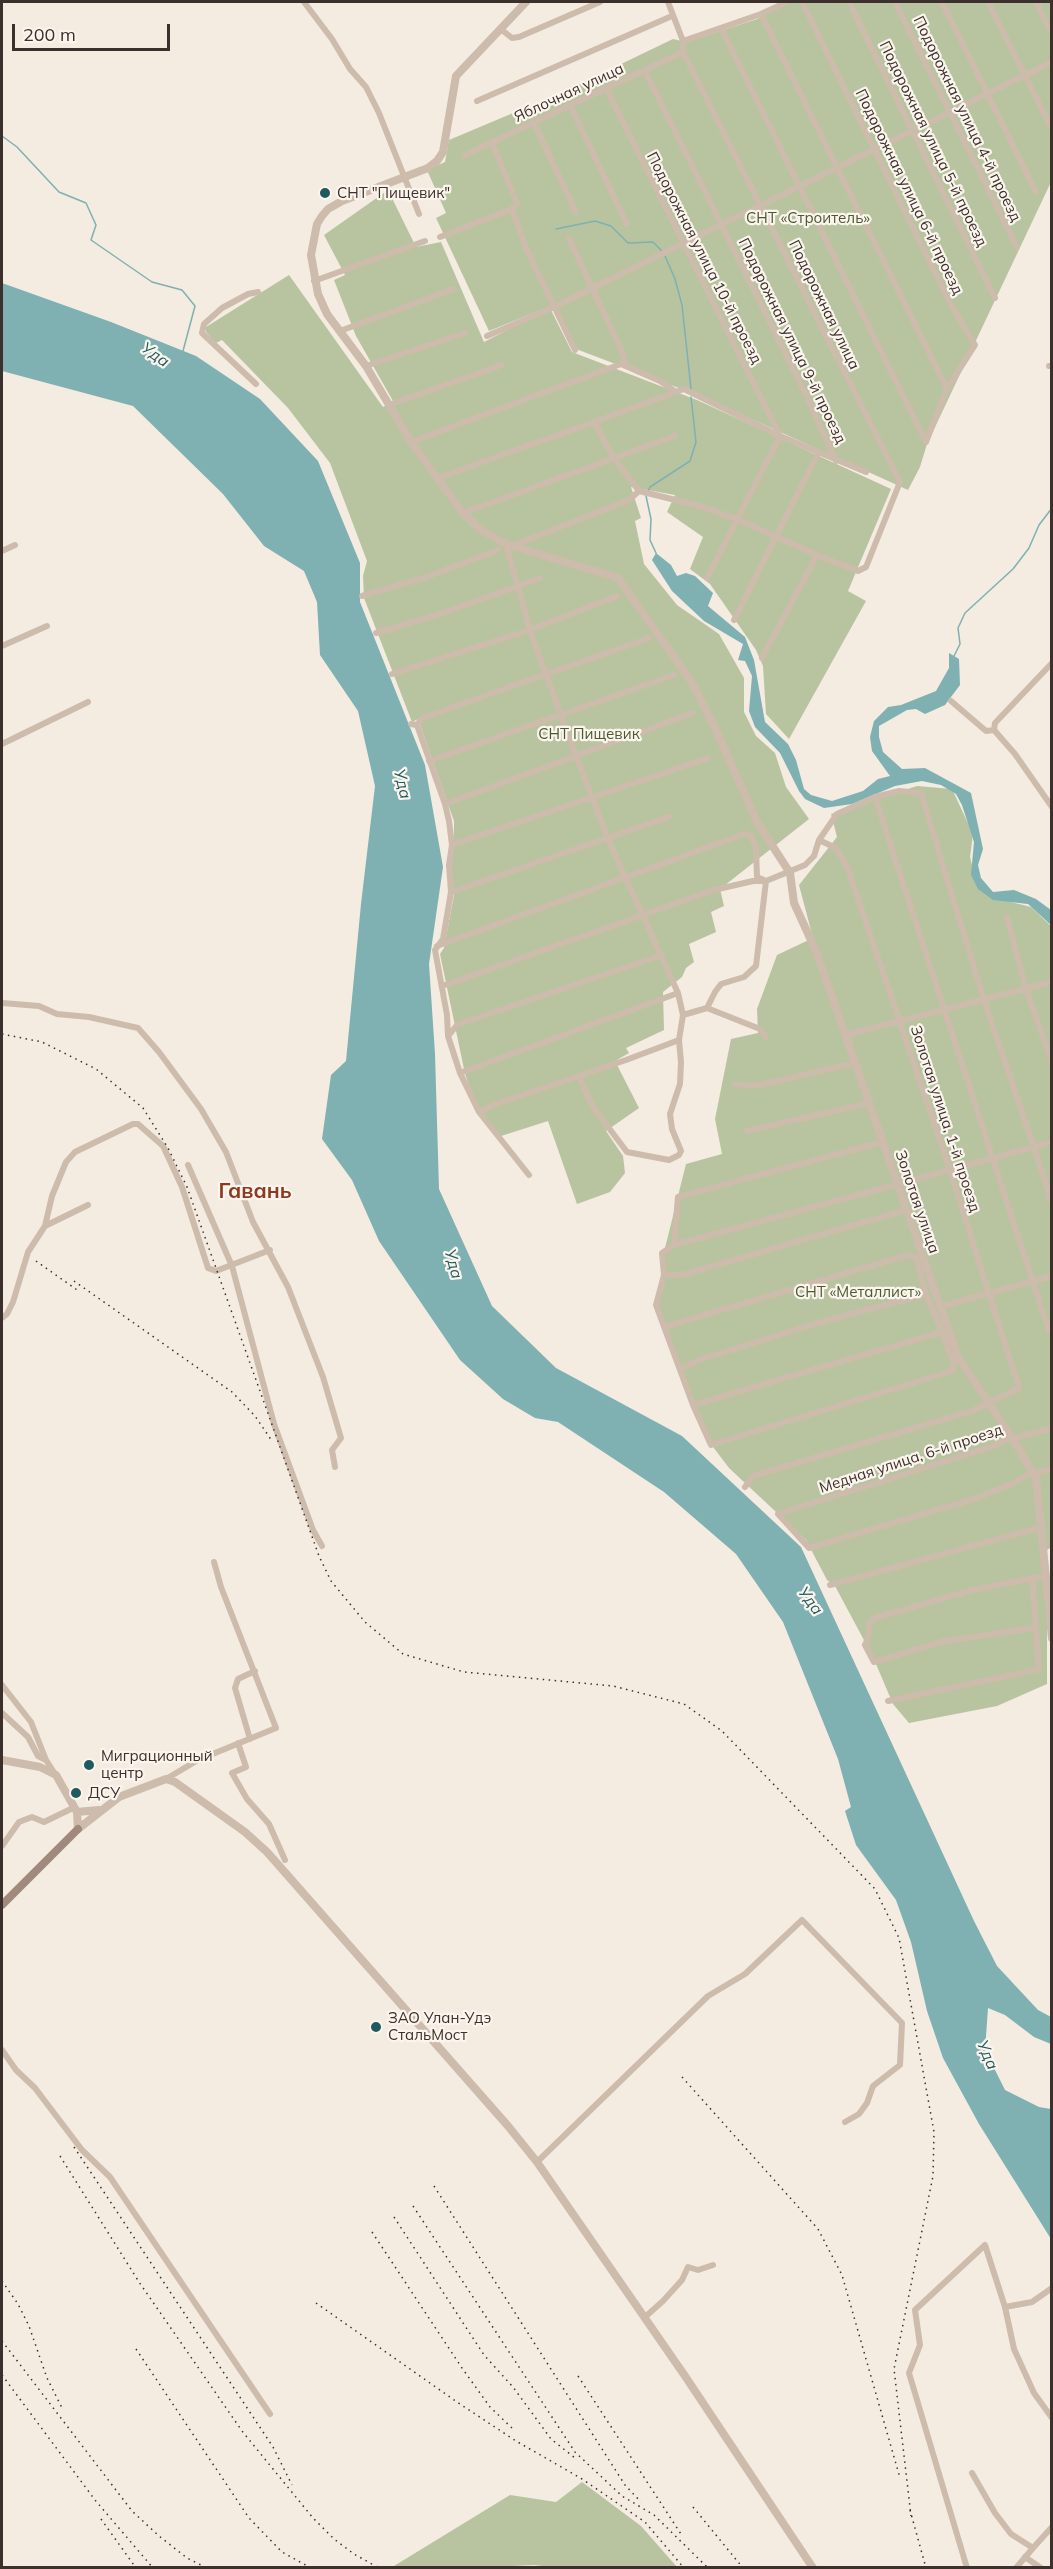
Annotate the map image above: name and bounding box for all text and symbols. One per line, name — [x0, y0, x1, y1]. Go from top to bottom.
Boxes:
scale bar — [15, 12, 172, 50]
street label: Подорожная улица 4-й проезд — [909, 13, 1025, 225]
text: 200 m — [23, 23, 76, 46]
street label: Подорожная улица 5-й проезд — [875, 38, 991, 250]
street label: Яблочная улица — [511, 60, 627, 126]
street label: Подорожная улица 6-й проезд — [851, 86, 967, 298]
street label: Подорожная улица 10-й проезд — [643, 149, 765, 367]
place label: СНТ "Пищевик" — [337, 184, 450, 202]
marker: СНТ "Пищевик" — [318, 186, 332, 200]
park label: СНТ «Строитель» — [746, 209, 870, 227]
street label: Подорожная улица 9-й проезд — [734, 235, 850, 447]
street label: Подорожная улица — [785, 237, 863, 373]
water label: Уда — [137, 339, 173, 371]
park label: СНТ Пищевик — [538, 725, 640, 743]
water label: Уда — [389, 767, 415, 801]
street label: Золотая улица, 1-й проезд — [906, 1023, 984, 1215]
street label: Золотая улица — [891, 1148, 943, 1256]
district label: Гавань — [218, 1179, 292, 1205]
water label: Уда — [440, 1247, 466, 1281]
park label: СНТ «Металлист» — [795, 1283, 921, 1301]
street label: Медная улица, 6-й проезд — [817, 1421, 1005, 1497]
water label: Уда — [793, 1583, 827, 1619]
place label: Миграционный центр — [101, 1747, 213, 1782]
marker: Миграционный центр — [82, 1758, 96, 1772]
place label: ДСУ — [88, 1784, 120, 1802]
marker: ДСУ — [69, 1786, 83, 1800]
place label: ЗАО Улан-Удэ СтальМост — [388, 2009, 491, 2044]
marker: ЗАО Улан-Удэ СтальМост — [369, 2020, 383, 2034]
water label: Уда — [972, 2037, 1002, 2073]

